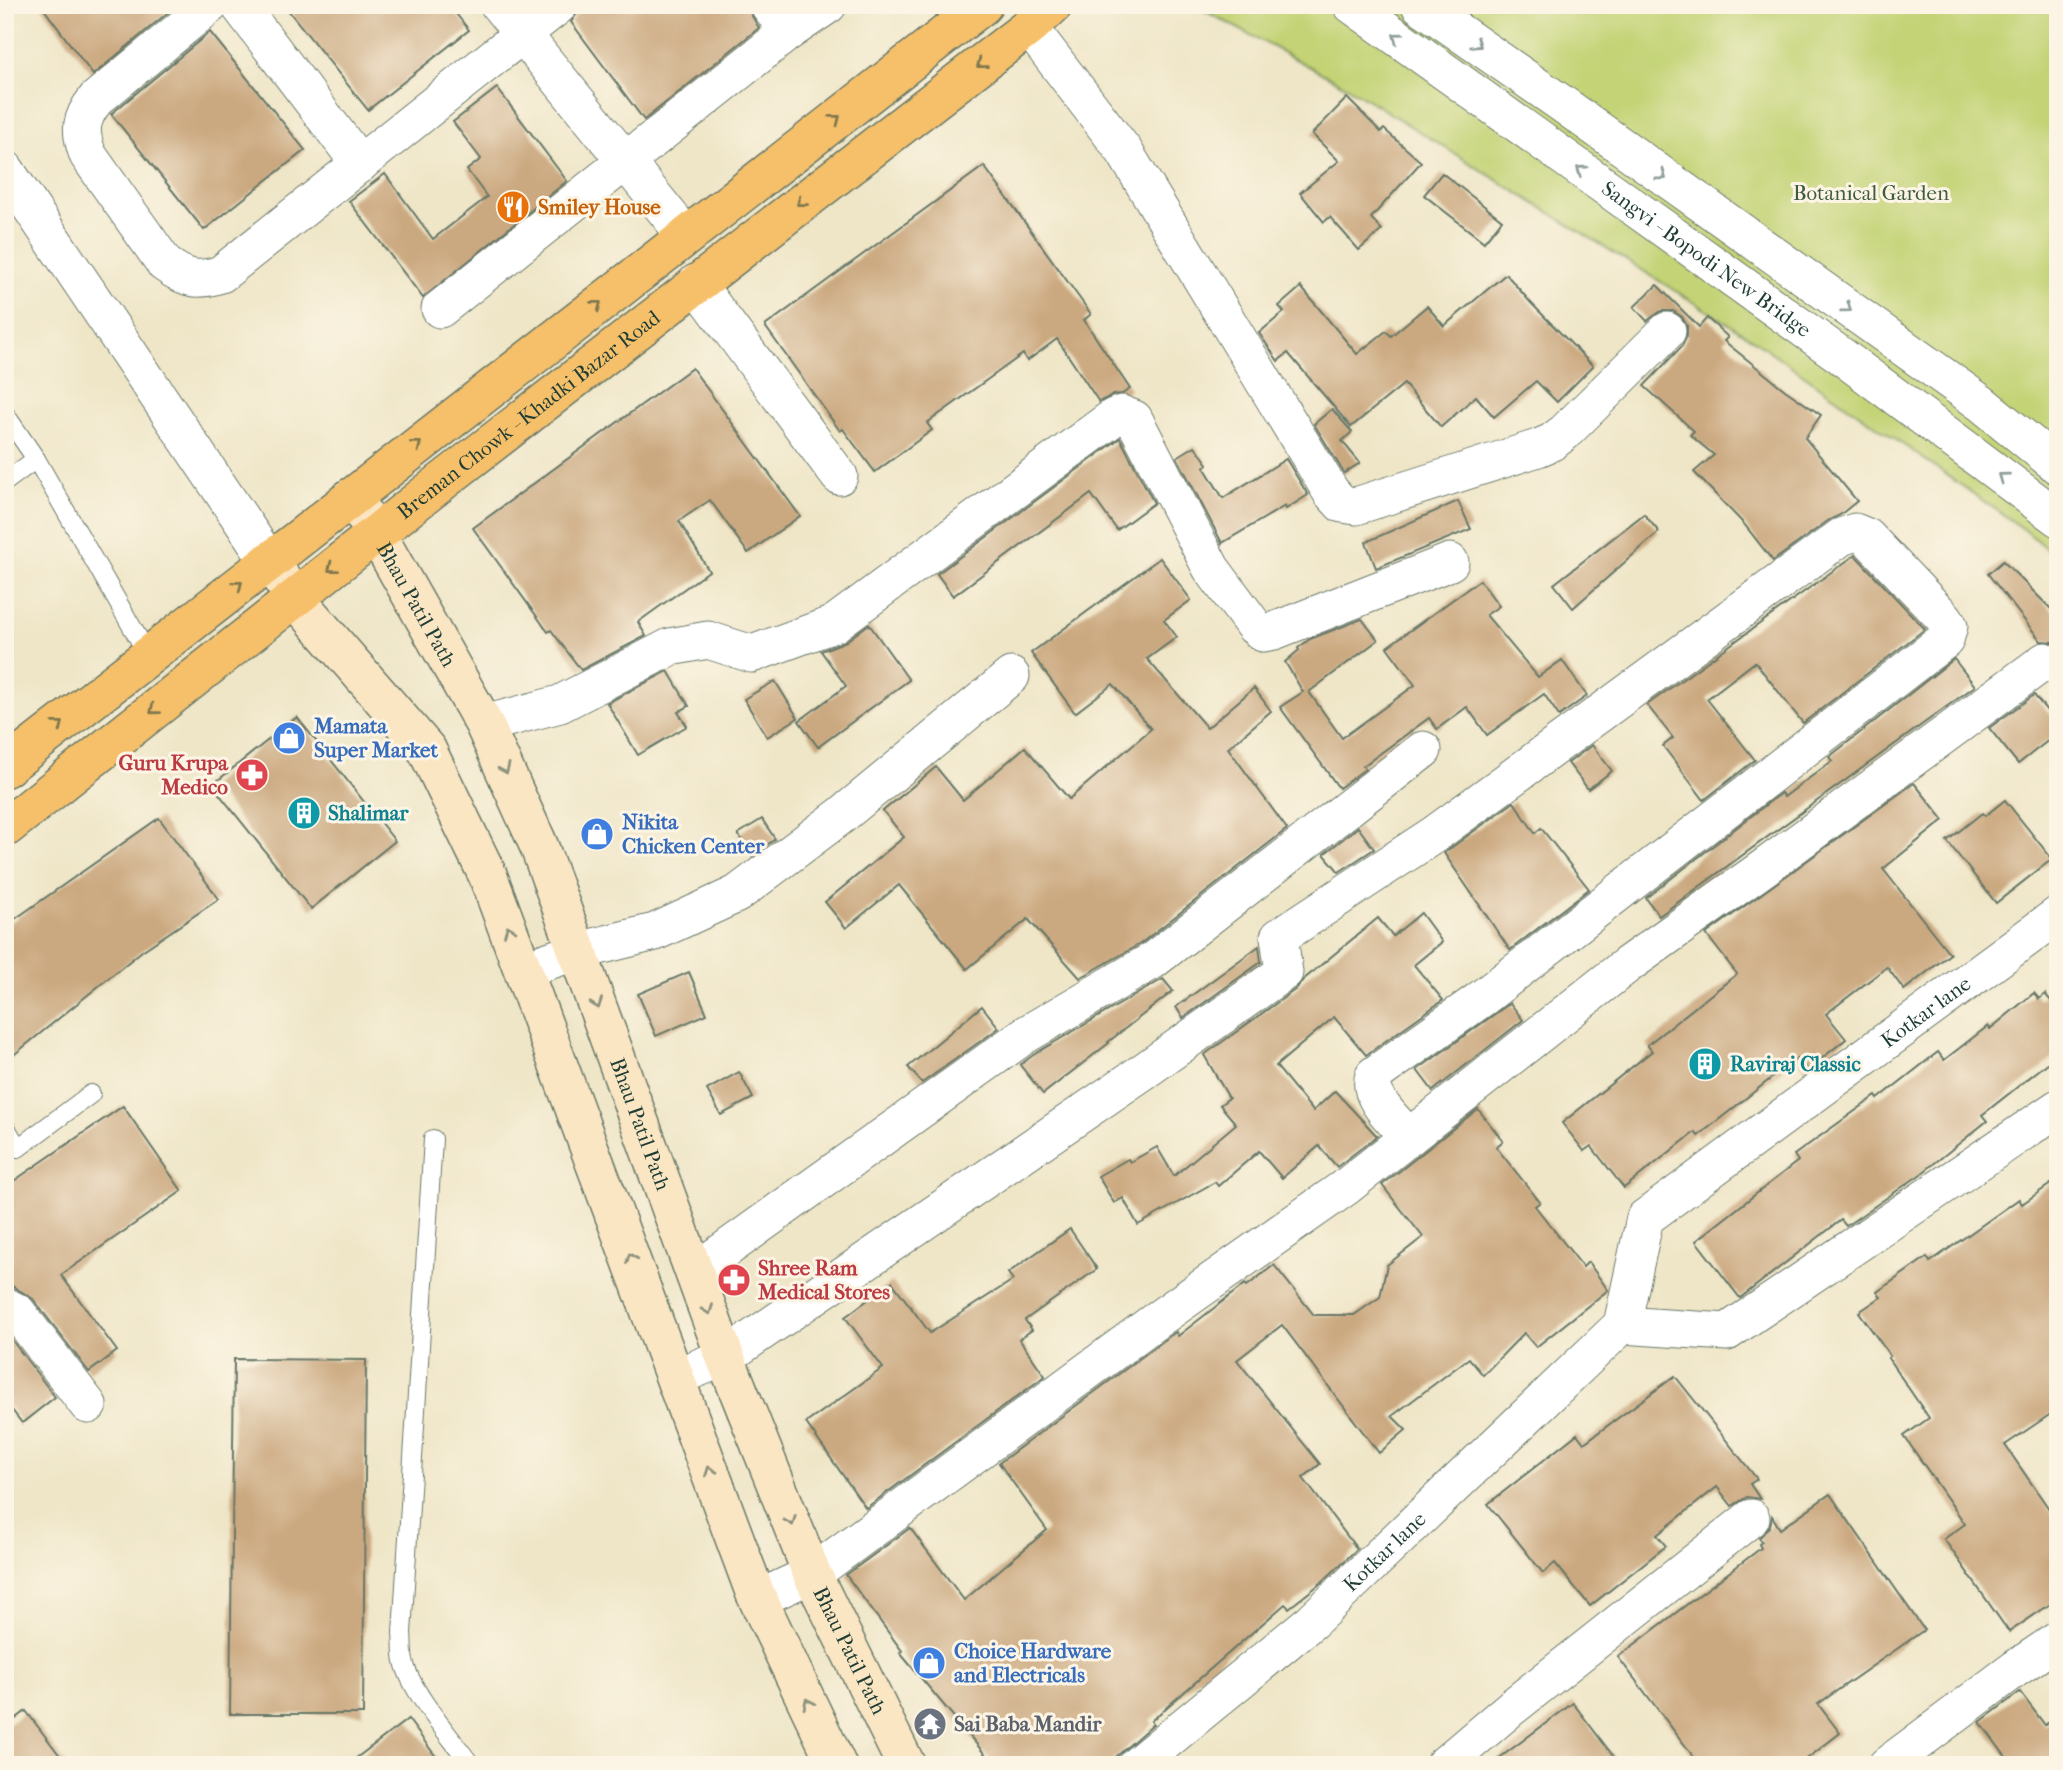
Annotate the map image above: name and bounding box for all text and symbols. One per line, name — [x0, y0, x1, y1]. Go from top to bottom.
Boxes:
one-way arrow — [1392, 33, 1405, 45]
one-way arrow — [1469, 36, 1482, 49]
one-way arrow — [977, 55, 989, 68]
one-way arrow — [829, 114, 841, 127]
one-way arrow — [1577, 166, 1589, 178]
one-way arrow — [1654, 167, 1667, 180]
street label: Sangvi - Bopodi New Bridge — [1597, 176, 1816, 342]
park label: Botanical Garden — [1793, 181, 1949, 205]
restaurant icon: Smiley House — [494, 188, 532, 226]
one-way arrow — [796, 194, 809, 207]
place label: Smiley House — [538, 195, 661, 219]
one-way arrow — [1839, 300, 1852, 312]
one-way arrow — [588, 301, 601, 313]
street label: Breman Chowk - Khadki Bazar Road — [392, 305, 665, 524]
one-way arrow — [409, 440, 422, 453]
one-way arrow — [1998, 472, 2011, 485]
street label: Bhau Patil Path — [372, 538, 461, 671]
one-way arrow — [327, 560, 339, 573]
one-way arrow — [230, 581, 243, 593]
one-way arrow — [149, 701, 161, 714]
place label: Mamata Super Market — [313, 714, 438, 762]
shop icon: Mamata Super Market — [270, 719, 308, 757]
one-way arrow — [51, 721, 64, 734]
place label: Guru Krupa Medico — [119, 751, 229, 799]
pharmacy icon: Guru Krupa Medico — [233, 756, 271, 794]
one-way arrow — [497, 762, 511, 774]
building icon: Shalimar — [285, 794, 323, 832]
place label: Shalimar — [328, 801, 410, 825]
place label: Nikita Chicken Center — [622, 810, 765, 858]
shop icon: Nikita Chicken Center — [578, 815, 616, 853]
one-way arrow — [503, 924, 517, 937]
street label: Kotkar lane — [1876, 971, 1975, 1053]
one-way arrow — [589, 997, 603, 1009]
building icon: Raviraj Classic — [1686, 1045, 1724, 1083]
place label: Raviraj Classic — [1730, 1052, 1861, 1076]
street label: Bhau Patil Path — [605, 1055, 675, 1194]
one-way arrow — [626, 1252, 640, 1264]
place label: Shree Ram Medical Stores — [757, 1256, 890, 1304]
pharmacy icon: Shree Ram Medical Stores — [715, 1261, 753, 1299]
one-way arrow — [700, 1303, 714, 1315]
one-way arrow — [705, 1466, 719, 1478]
street label: Kotkar lane — [1338, 1507, 1431, 1597]
one-way arrow — [782, 1515, 796, 1527]
street label: Bhau Patil Path — [808, 1583, 891, 1719]
place label: Choice Hardware and Electricals — [954, 1639, 1112, 1687]
shop icon: Choice Hardware and Electricals — [910, 1644, 948, 1682]
one-way arrow — [802, 1698, 816, 1710]
temple icon: Sai Baba Mandir — [911, 1705, 949, 1743]
place label: Sai Baba Mandir — [954, 1712, 1102, 1736]

